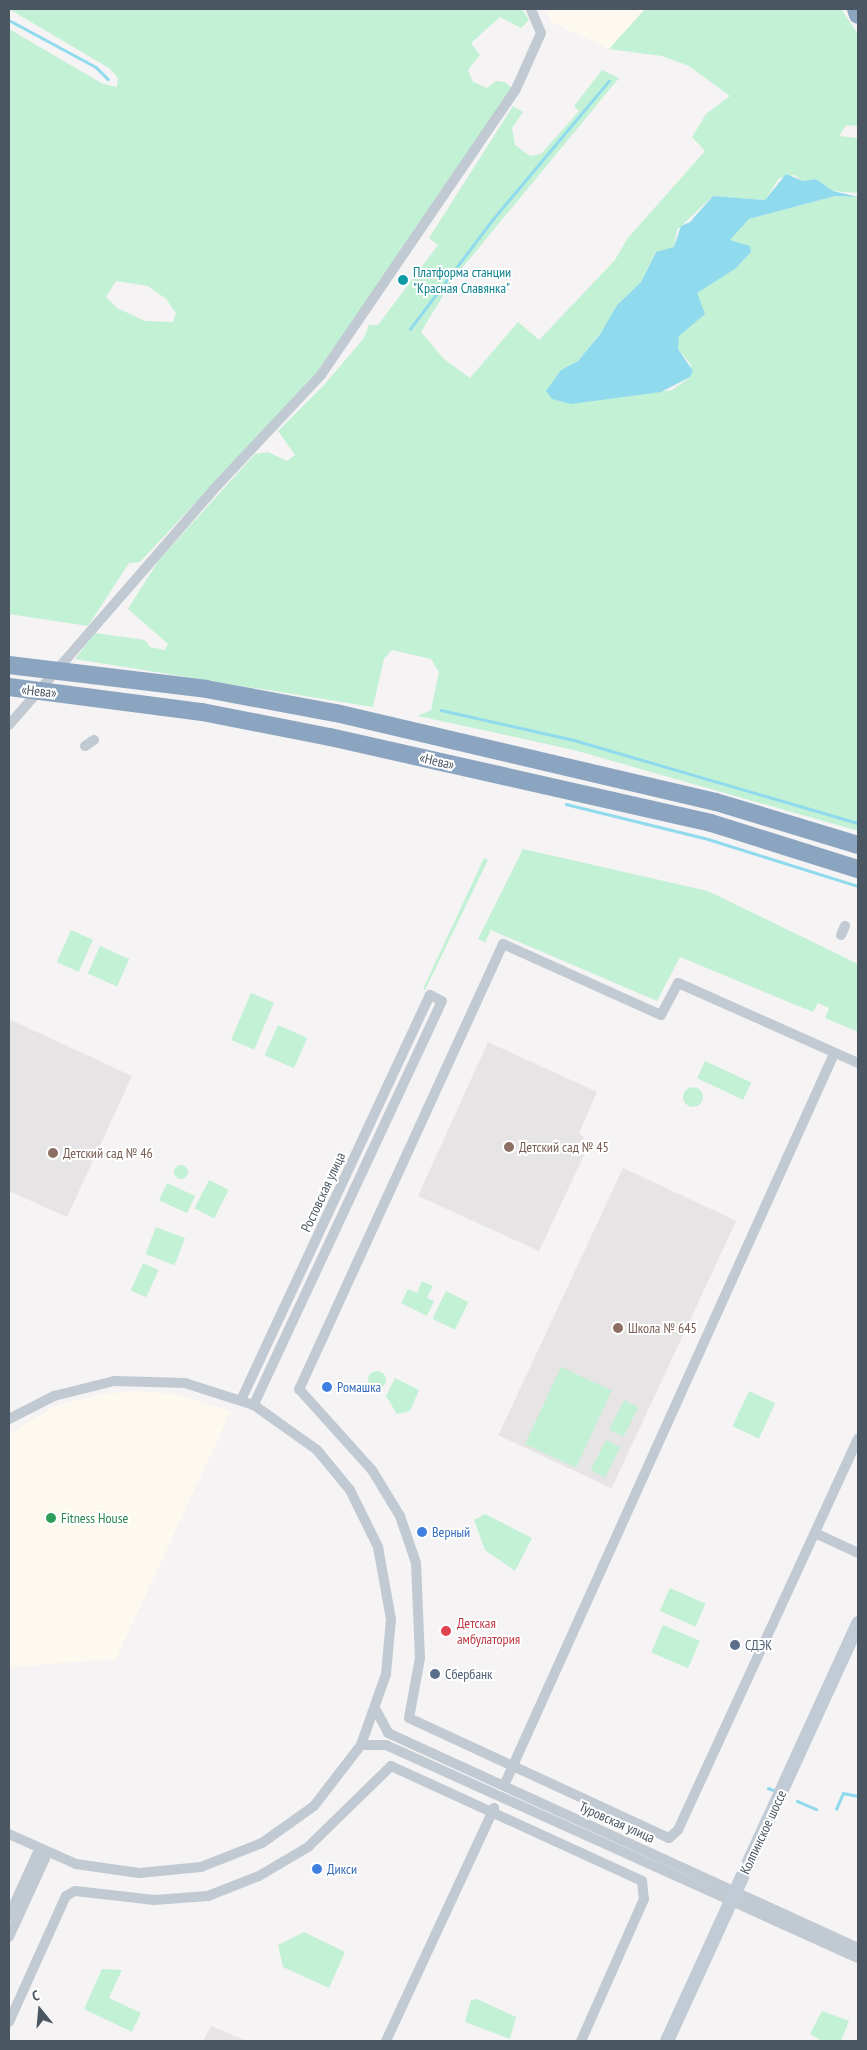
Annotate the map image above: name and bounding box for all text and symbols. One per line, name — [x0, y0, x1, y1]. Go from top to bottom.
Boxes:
place label: Платформа станции "Красная Славянка" — [413, 264, 511, 296]
marker: Платформа станции "Красная Славянка" — [397, 274, 409, 286]
street label: «Нева» — [21, 681, 57, 701]
street label: «Нева» — [418, 749, 456, 773]
place label: Детский сад № 45 — [519, 1139, 609, 1155]
marker: Детский сад № 45 — [503, 1141, 515, 1153]
place label: Детский сад № 46 — [63, 1145, 153, 1161]
marker: Детский сад № 46 — [47, 1147, 59, 1159]
street label: Ростовская улица — [297, 1150, 349, 1234]
place label: Школа № 645 — [628, 1320, 697, 1336]
marker: Школа № 645 — [612, 1322, 624, 1334]
place label: Ромашка — [337, 1379, 381, 1395]
marker: Ромашка — [321, 1381, 333, 1393]
place label: Fitness House — [61, 1510, 128, 1526]
marker: Fitness House — [45, 1512, 57, 1524]
place label: Верный — [432, 1524, 470, 1540]
marker: Верный — [416, 1526, 428, 1538]
place label: Детская амбулатория — [457, 1615, 520, 1648]
marker: Детская амбулатория — [439, 1624, 453, 1638]
place label: СДЭК — [745, 1637, 772, 1653]
marker: СДЭК — [729, 1639, 741, 1651]
place label: Сбербанк — [445, 1666, 492, 1682]
marker: Сбербанк — [429, 1668, 441, 1680]
street label: Колпинское шоссе — [736, 1787, 790, 1877]
street label: Туровская улица — [577, 1798, 657, 1846]
place label: Дикси — [327, 1861, 357, 1877]
marker: Дикси — [311, 1863, 323, 1875]
north arrow — [15, 1985, 65, 2035]
text: С — [30, 1986, 41, 2005]

